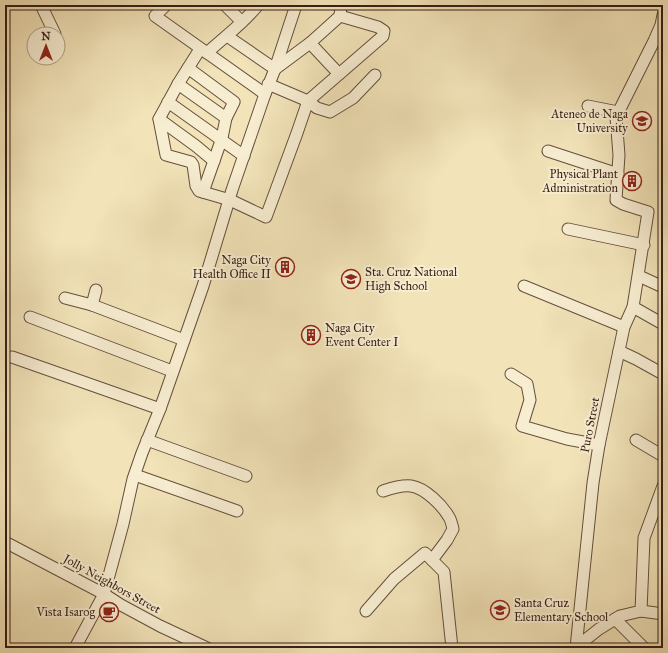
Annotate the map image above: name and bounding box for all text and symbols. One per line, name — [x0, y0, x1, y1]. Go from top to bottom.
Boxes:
north arrow — [26, 26, 66, 66]
text: N — [41, 30, 51, 43]
place label: Ateneo de Naga University — [550, 107, 629, 135]
school or university icon: Ateneo de Naga University — [631, 110, 653, 132]
place label: Physical Plant Administration — [541, 167, 619, 195]
building icon: Physical Plant Administration — [621, 170, 643, 192]
place label: Naga City Health Office II — [192, 253, 271, 281]
building icon: Naga City Health Office II — [274, 256, 296, 278]
place label: Sta. Cruz National High School — [365, 265, 458, 294]
school or university icon: Sta. Cruz National High School — [340, 268, 362, 290]
place label: Naga City Event Center I — [325, 321, 398, 349]
building icon: Naga City Event Center I — [300, 324, 322, 346]
street label: Puro Street — [578, 395, 602, 454]
street label: Jolly Neighbors Street — [59, 551, 164, 618]
place label: Santa Cruz Elementary School — [514, 596, 609, 624]
school or university icon: Santa Cruz Elementary School — [489, 599, 511, 621]
cafe icon: Vista Isarog — [98, 601, 120, 623]
place label: Vista Isarog — [35, 605, 95, 620]

